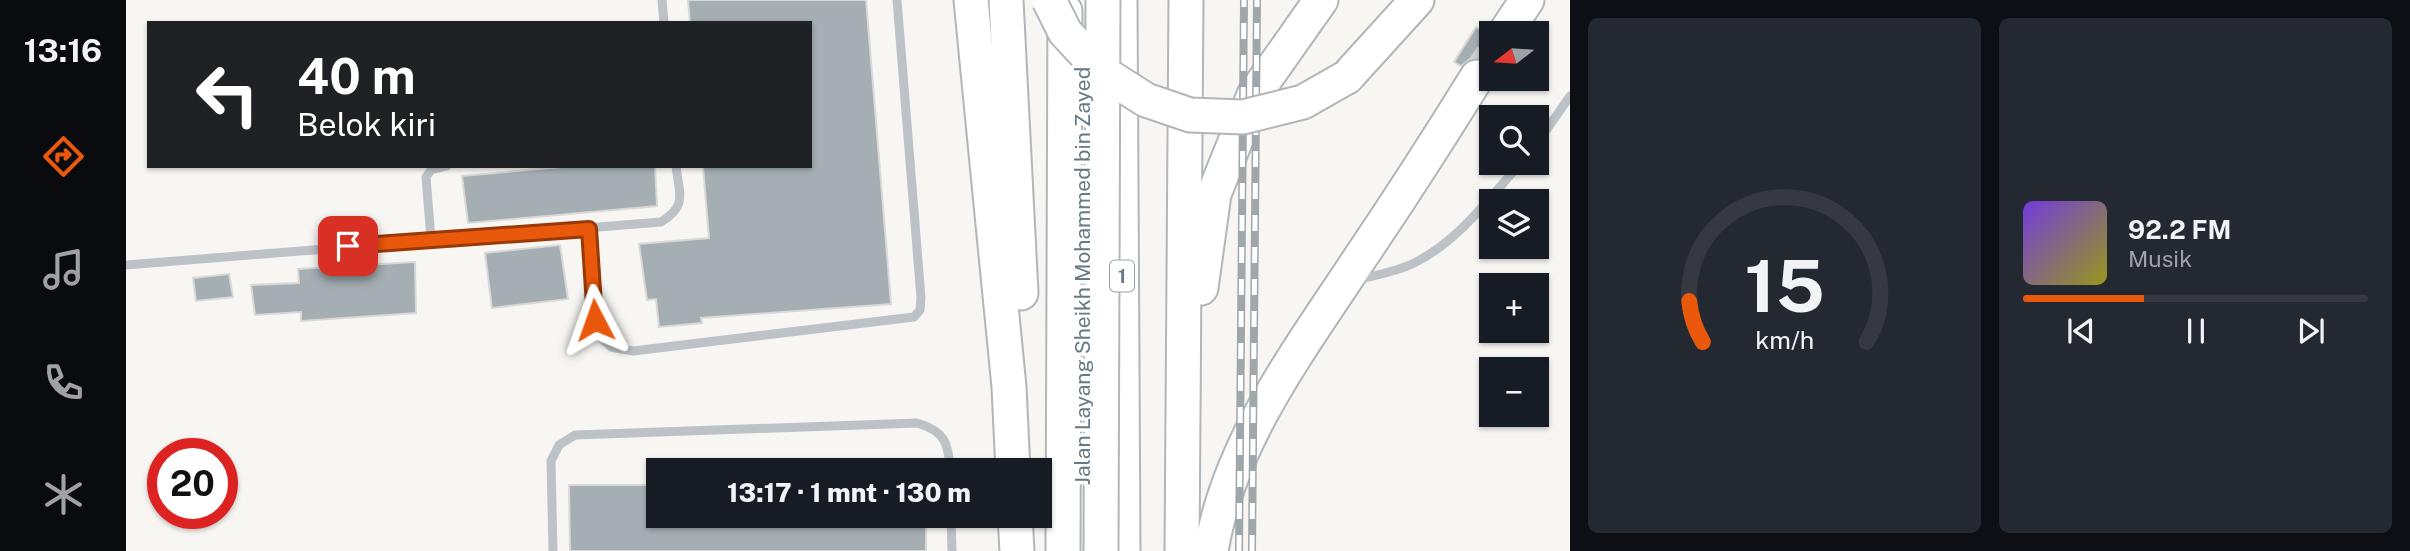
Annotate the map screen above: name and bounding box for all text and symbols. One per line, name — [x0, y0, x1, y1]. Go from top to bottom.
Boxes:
north arrow — [1479, 21, 1549, 91]
map controls — [1479, 21, 1549, 427]
text: 13:16 — [24, 32, 102, 69]
text: 40 m — [297, 47, 416, 105]
icon: left — [182, 49, 273, 140]
street label: Jalan Layang Sheikh Mohammed bin Zayed — [1070, 67, 1095, 485]
button: search — [1479, 105, 1549, 175]
text: Belok kiri — [297, 106, 436, 143]
icon: directions — [39, 132, 88, 181]
button: layers — [1479, 189, 1549, 259]
text: 92.2 FM — [2128, 214, 2231, 245]
pin — [318, 216, 378, 276]
icon: arrive — [329, 227, 367, 265]
text: 15 — [1744, 243, 1825, 328]
icon: music — [39, 245, 88, 294]
text: Musik — [2128, 245, 2192, 272]
road number: 1 — [1110, 260, 1134, 292]
button: + — [1479, 273, 1549, 343]
position arrow — [558, 283, 632, 357]
icon: previous — [2062, 312, 2100, 350]
icon: pause — [2177, 312, 2215, 350]
icon: next — [2292, 312, 2330, 350]
text: km/h — [1755, 324, 1814, 354]
button: − — [1479, 357, 1549, 427]
icon: phone — [39, 358, 88, 407]
speed limit sign: 20 — [147, 438, 238, 529]
icon: climate — [39, 470, 88, 519]
text: 13:17 · 1 mnt · 130 m — [727, 477, 971, 508]

